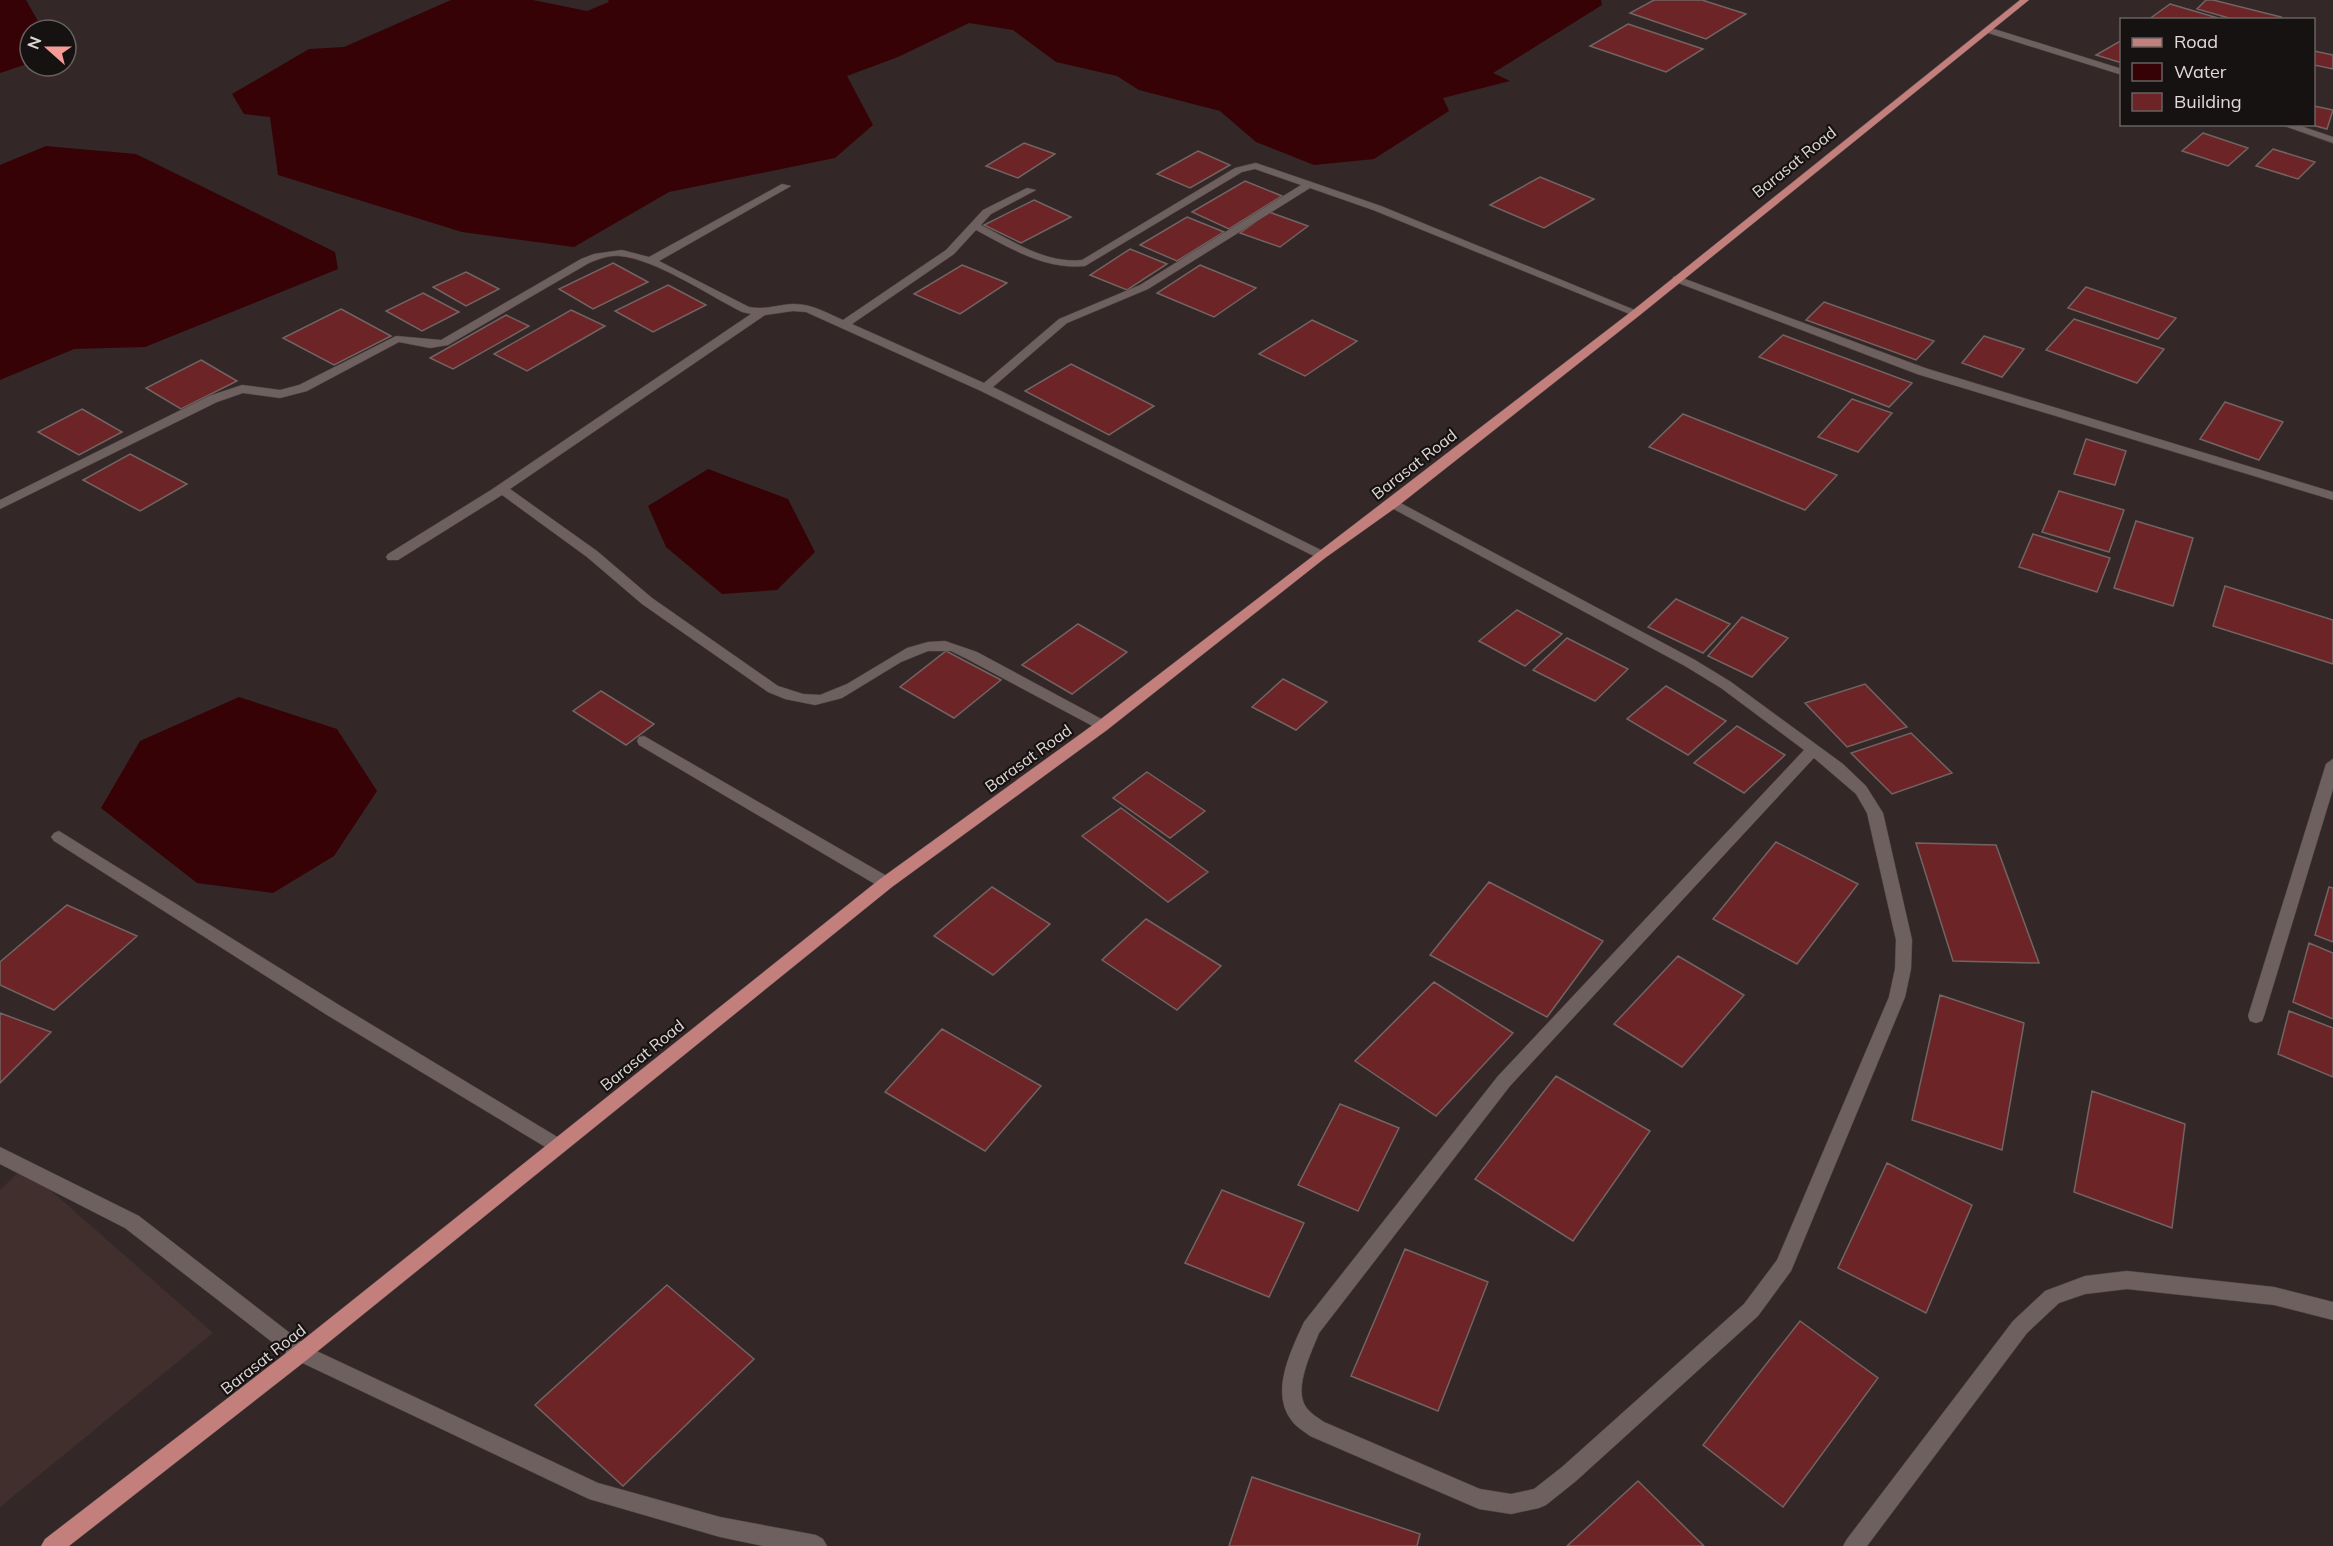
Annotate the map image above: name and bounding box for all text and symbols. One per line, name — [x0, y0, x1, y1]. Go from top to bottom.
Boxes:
north arrow — [18, 18, 78, 78]
legend — [2120, 18, 2315, 126]
text: Road — [2174, 30, 2218, 53]
text: N — [22, 33, 45, 52]
text: Water — [2174, 60, 2227, 83]
text: Building — [2174, 90, 2242, 113]
street label: Barasat Road — [1748, 122, 1840, 202]
street label: Barasat Road — [1368, 425, 1460, 503]
street label: Barasat Road — [981, 720, 1075, 796]
street label: Barasat Road — [596, 1015, 688, 1095]
street label: Barasat Road — [217, 1320, 309, 1398]

